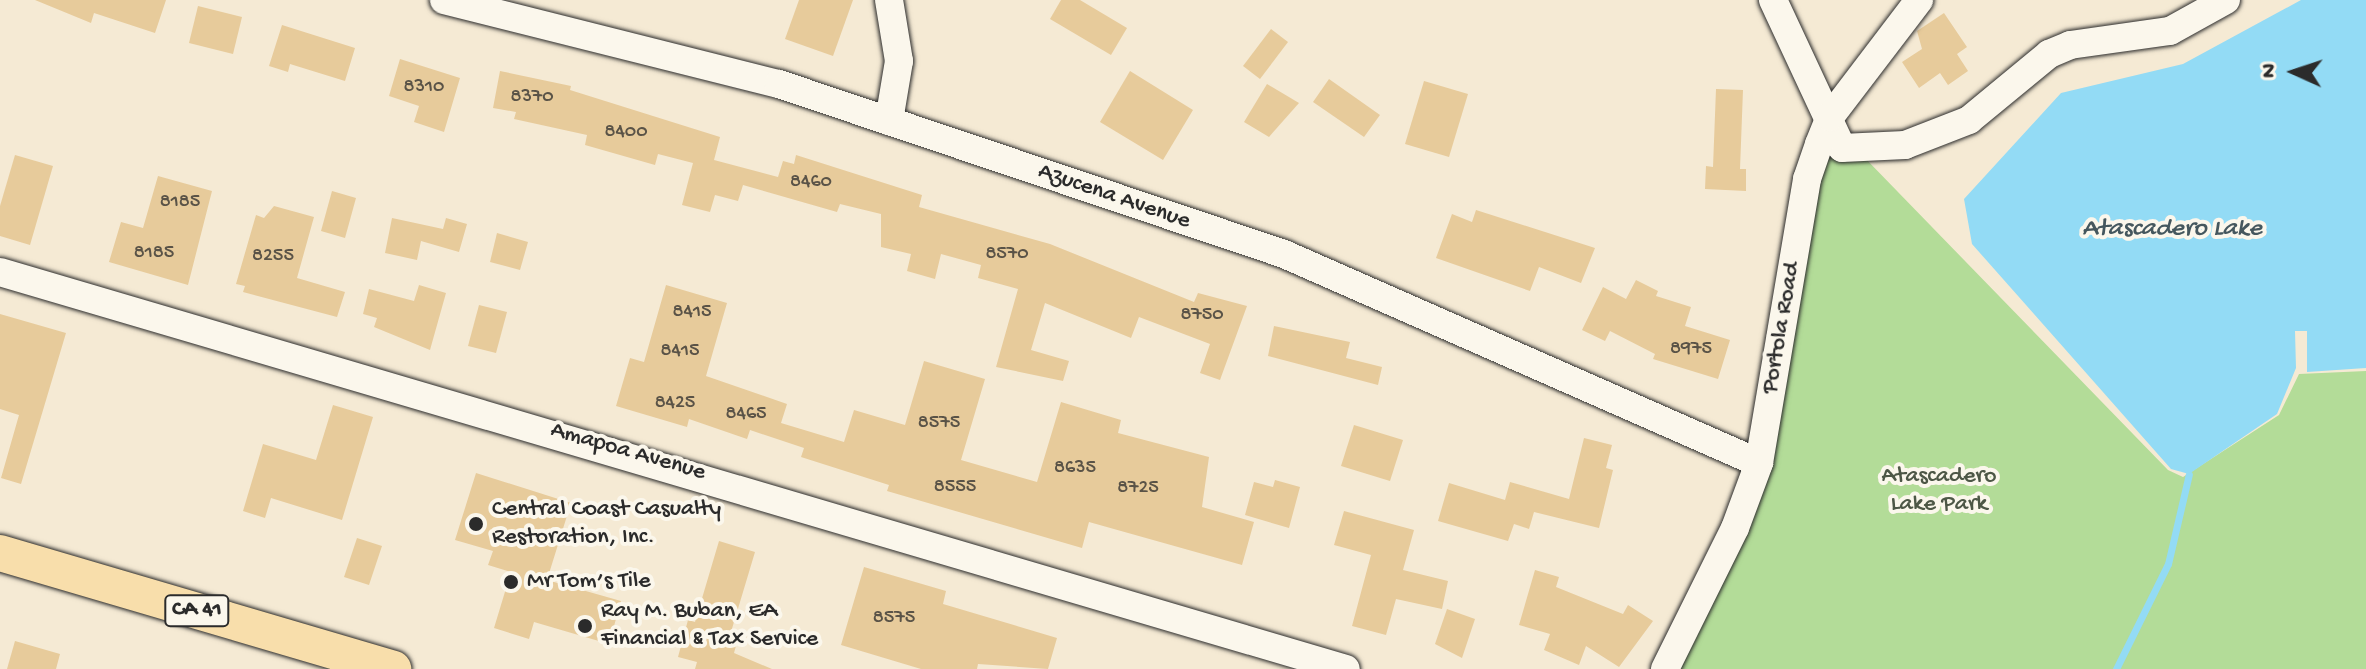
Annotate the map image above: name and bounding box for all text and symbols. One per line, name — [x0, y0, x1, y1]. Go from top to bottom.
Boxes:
north arrow — [2254, 32, 2334, 112]
text: N — [2257, 63, 2283, 79]
house number: 8310 — [404, 75, 444, 99]
house number: 8370 — [510, 85, 554, 109]
house number: 8400 — [604, 120, 648, 144]
street label: Azucena Avenue — [1034, 157, 1194, 237]
house number: 8460 — [790, 170, 832, 194]
house number: 8185 — [160, 190, 200, 214]
water label: Atascadero Lake — [2082, 214, 2262, 246]
house number: 8185 — [134, 241, 174, 265]
house number: 8570 — [985, 242, 1029, 266]
house number: 8255 — [252, 244, 294, 268]
street label: Portola Road — [1756, 260, 1808, 396]
house number: 8415 — [672, 300, 712, 324]
house number: 8750 — [1180, 303, 1224, 327]
house number: 8975 — [1670, 337, 1712, 361]
house number: 8415 — [660, 339, 700, 363]
house number: 8425 — [655, 391, 695, 415]
house number: 8465 — [725, 402, 767, 426]
house number: 8575 — [918, 411, 960, 435]
street label: Amapoa Avenue — [547, 416, 709, 488]
house number: 8635 — [1054, 456, 1096, 480]
park label: Atascadero Lake Park — [1882, 463, 1996, 519]
house number: 8555 — [934, 475, 976, 499]
house number: 8725 — [1117, 476, 1159, 500]
place label: Central Coast Casualty Restoration, Inc. — [492, 496, 721, 552]
marker: Central Coast Casualty Restoration, Inc. — [467, 515, 485, 533]
place label: Mr Tom’s Tile — [527, 568, 651, 596]
marker: Mr Tom’s Tile — [502, 573, 520, 591]
road number: CA 41 — [163, 593, 231, 629]
place label: Ray M. Buban, EA Financial & Tax Service — [601, 598, 818, 654]
house number: 8575 — [873, 606, 915, 630]
marker: Ray M. Buban, EA Financial & Tax Service — [576, 617, 594, 635]

